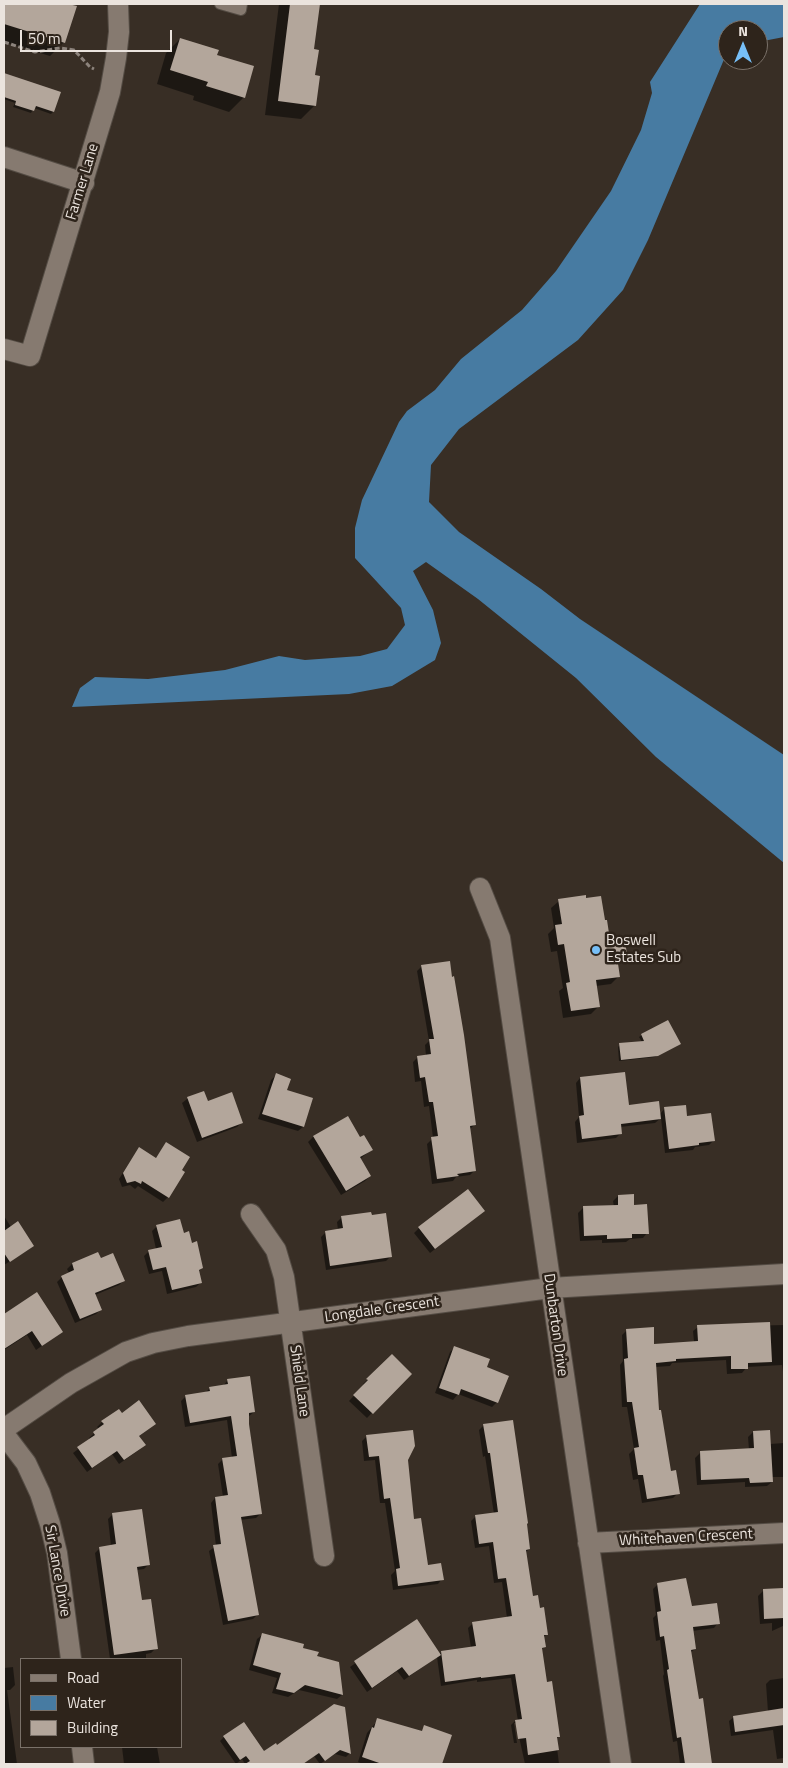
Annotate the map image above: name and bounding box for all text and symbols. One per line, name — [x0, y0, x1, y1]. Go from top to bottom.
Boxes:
scale bar — [22, 20, 175, 52]
north arrow — [718, 20, 768, 70]
text: N — [738, 20, 748, 41]
text: 50 m — [28, 27, 61, 50]
street label: Farmer Lane — [63, 142, 103, 222]
place label: Boswell Estates Sub — [606, 932, 681, 967]
marker: Boswell Estates Sub — [590, 944, 602, 956]
street label: Dunbarton Drive — [539, 1272, 571, 1378]
street label: Longdale Crescent — [324, 1293, 440, 1327]
street label: Shield Lane — [285, 1344, 313, 1418]
street label: Sir Lance Drive — [40, 1524, 74, 1618]
street label: Whitehaven Crescent — [619, 1526, 753, 1550]
legend — [20, 1658, 182, 1748]
text: Road — [67, 1666, 99, 1689]
text: Water — [67, 1691, 106, 1714]
text: Building — [67, 1716, 118, 1739]

